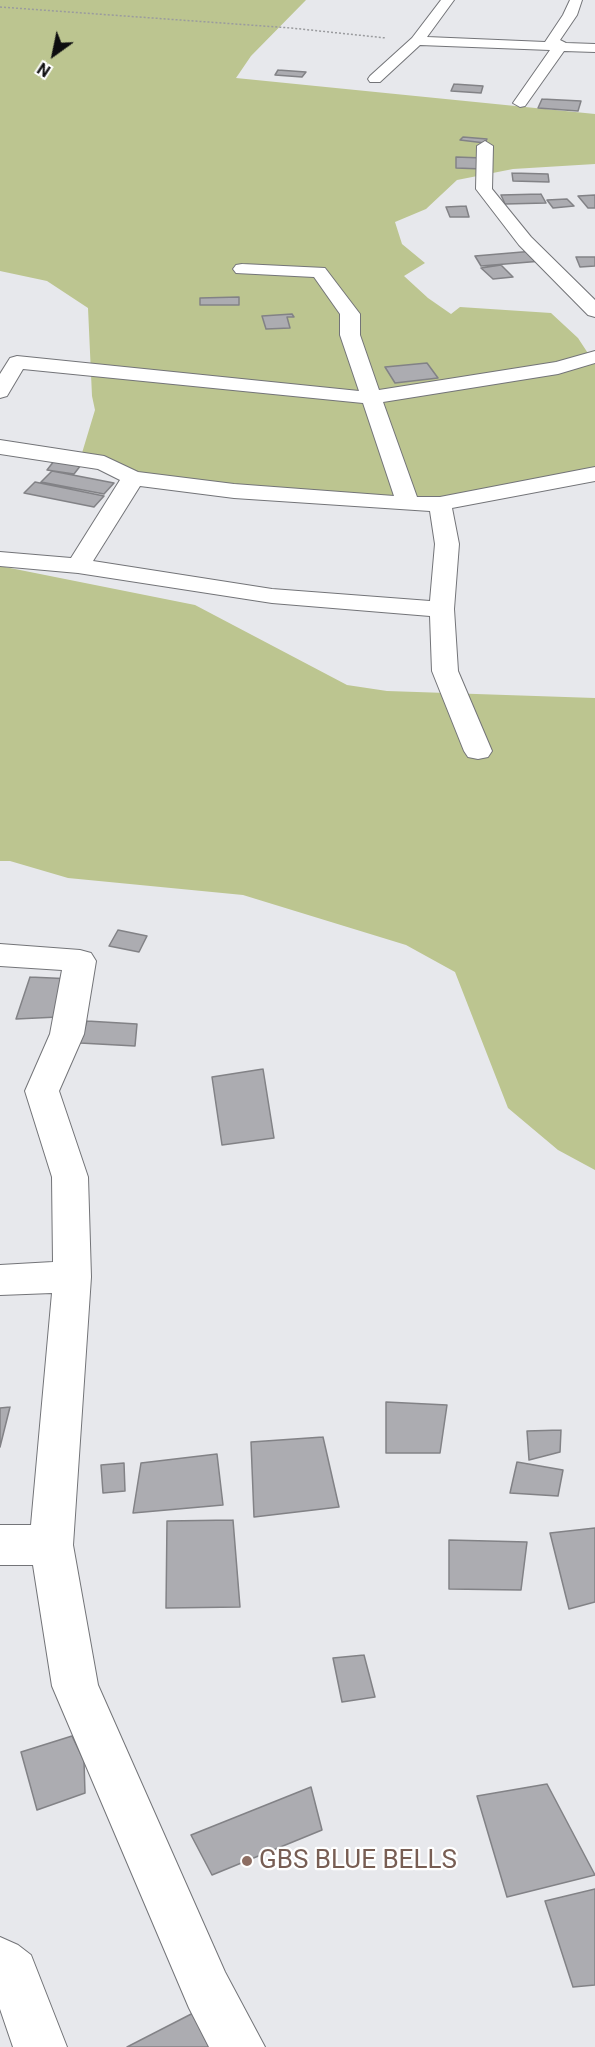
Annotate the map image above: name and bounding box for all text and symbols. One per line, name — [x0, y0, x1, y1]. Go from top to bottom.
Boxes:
north arrow — [24, 24, 84, 84]
text: N — [34, 58, 54, 81]
place label: GBS BLUE BELLS — [259, 1845, 457, 1877]
marker: GBS BLUE BELLS — [240, 1854, 254, 1868]

